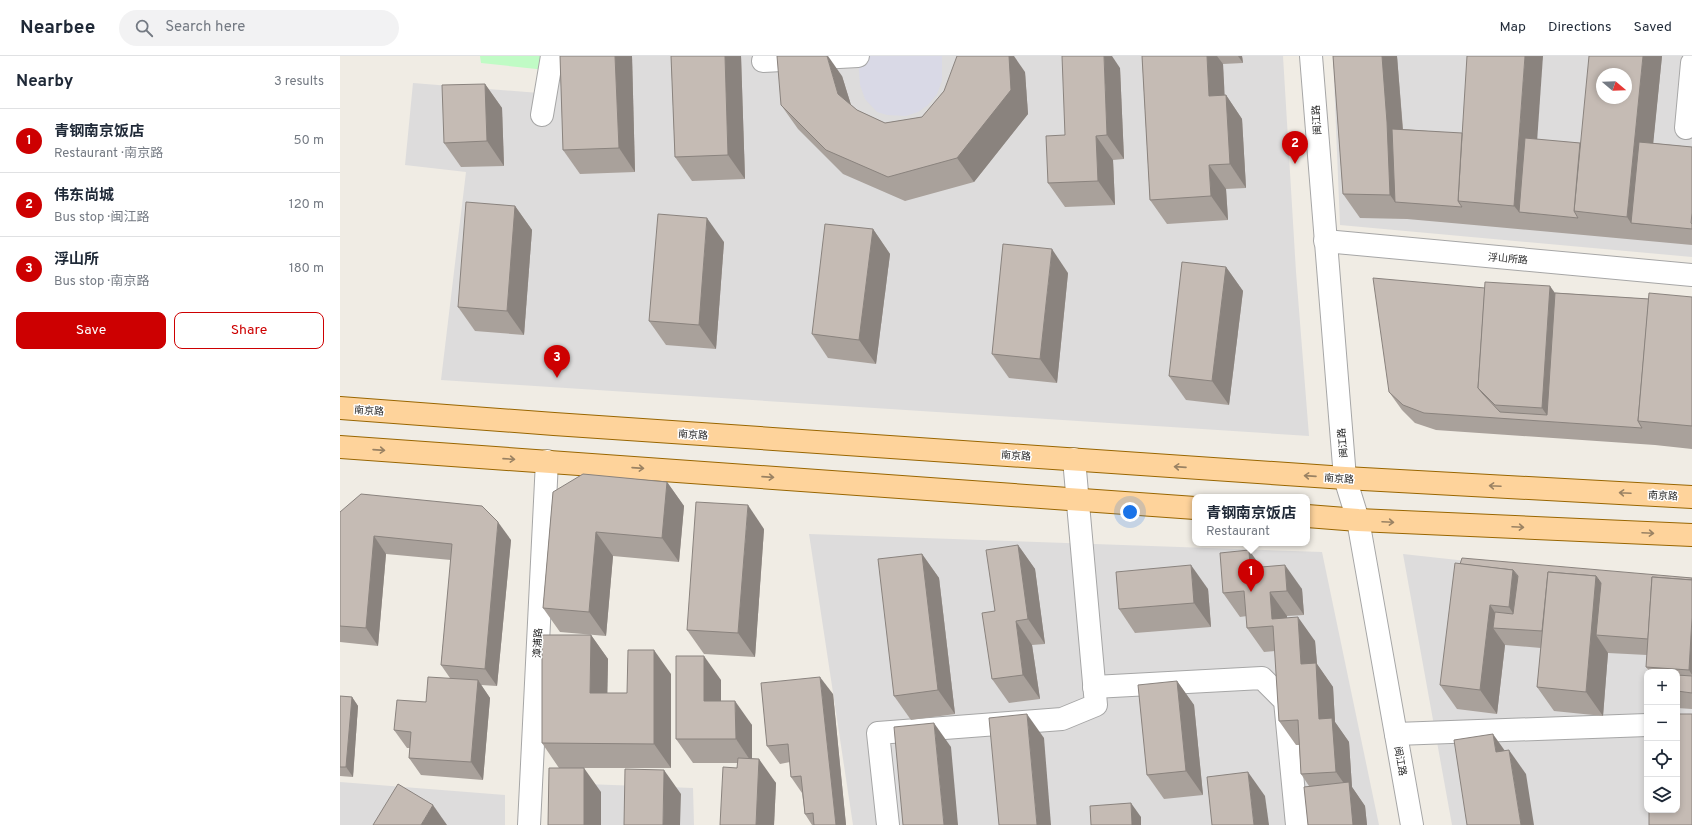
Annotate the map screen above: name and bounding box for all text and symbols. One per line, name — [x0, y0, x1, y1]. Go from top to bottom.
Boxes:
search box — [119, 10, 399, 46]
text: Nearbee — [20, 16, 95, 40]
icon: search — [133, 17, 155, 39]
text: Search here — [165, 18, 245, 37]
text: Map — [1500, 19, 1526, 36]
text: Directions — [1548, 19, 1612, 36]
text: Saved — [1634, 19, 1672, 36]
north arrow — [1596, 68, 1632, 104]
text: Nearby — [16, 71, 73, 93]
text: 3 results — [274, 74, 324, 90]
street label: 闽江路 — [1310, 104, 1325, 135]
text: 青钢南京饭店 — [54, 123, 144, 142]
pin: 2 — [1282, 131, 1308, 164]
text: 1 — [26, 133, 32, 149]
text: 50 m — [294, 133, 324, 149]
text: Restaurant · 南京路 — [54, 146, 163, 162]
text: 伟东尚城 — [54, 187, 114, 206]
text: 2 — [25, 197, 33, 213]
text: 120 m — [289, 197, 324, 213]
text: Bus stop · 闽江路 — [54, 210, 149, 226]
text: 浮山所 — [54, 251, 99, 270]
street label: 浮山所路 — [1487, 251, 1528, 268]
text: 3 — [25, 261, 33, 277]
text: 180 m — [289, 261, 324, 277]
text: Bus stop · 南京路 — [54, 274, 149, 290]
button: Save — [16, 312, 166, 349]
button: Share — [174, 312, 324, 349]
pin: 3 — [544, 345, 570, 378]
street label: 南京路 — [353, 404, 384, 419]
street label: 闽江路 — [1336, 427, 1351, 458]
street label: 南京路 — [677, 428, 708, 443]
one-way arrow — [372, 446, 385, 453]
street label: 南京路 — [1000, 449, 1031, 464]
one-way arrow — [502, 455, 515, 462]
one-way arrow — [1174, 463, 1187, 470]
one-way arrow — [631, 464, 644, 471]
one-way arrow — [1304, 472, 1317, 479]
street label: 南京路 — [1323, 472, 1354, 487]
one-way arrow — [761, 474, 774, 481]
one-way arrow — [1489, 483, 1502, 490]
one-way arrow — [1619, 489, 1632, 497]
street label: 南京路 — [1648, 489, 1678, 504]
popup — [1192, 494, 1310, 546]
your location — [1120, 502, 1140, 522]
text: 青钢南京饭店 — [1206, 505, 1296, 524]
one-way arrow — [1381, 518, 1394, 525]
text: Restaurant — [1206, 524, 1270, 540]
one-way arrow — [1511, 524, 1524, 531]
one-way arrow — [1641, 529, 1654, 537]
pin: 1 — [1238, 559, 1264, 592]
street label: 漳浦路 — [531, 628, 546, 658]
map controls — [1644, 669, 1680, 813]
button: + — [1644, 669, 1680, 705]
button: − — [1644, 705, 1680, 741]
button: locate — [1644, 741, 1680, 777]
street label: 闽江路 — [1391, 745, 1409, 777]
button: layers — [1644, 777, 1680, 813]

